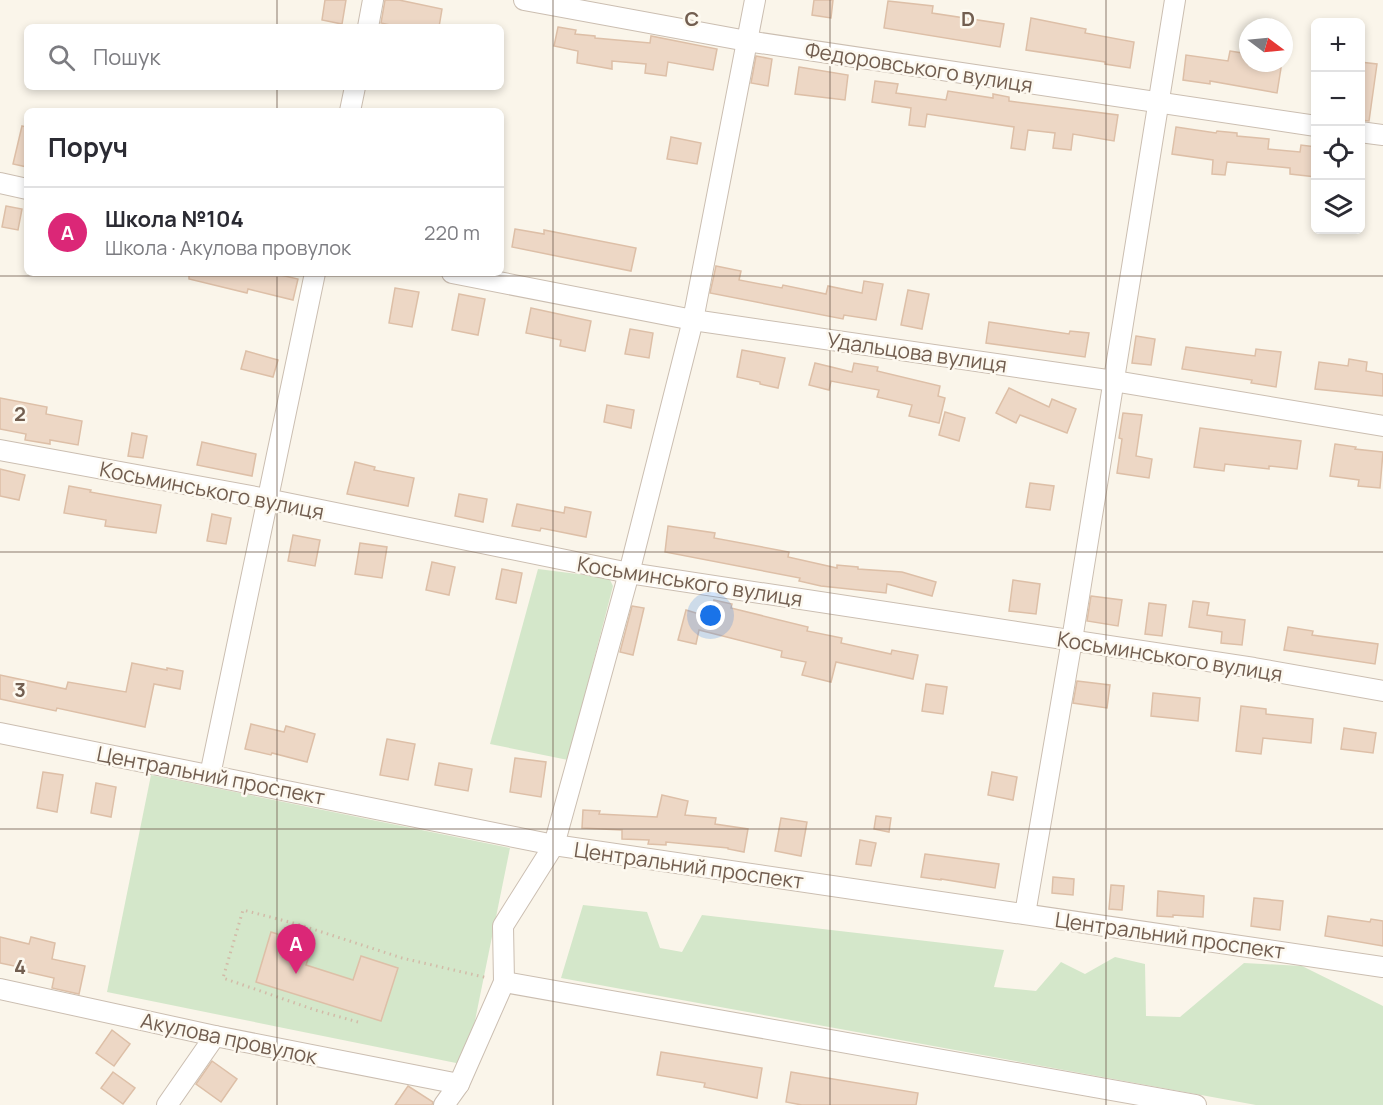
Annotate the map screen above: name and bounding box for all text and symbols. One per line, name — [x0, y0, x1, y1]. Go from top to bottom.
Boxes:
text: C — [685, 5, 699, 32]
text: D — [961, 5, 975, 32]
north arrow — [1239, 18, 1293, 72]
map controls — [1311, 18, 1365, 234]
button: + — [1311, 18, 1365, 72]
search box — [24, 24, 504, 90]
street label: Федоровського вулиця — [803, 35, 1035, 99]
icon: search — [45, 41, 78, 74]
text: Пошук — [93, 42, 160, 72]
button: − — [1311, 72, 1365, 126]
button: locate — [1311, 126, 1365, 180]
text: Поруч — [48, 129, 128, 165]
button: layers — [1311, 180, 1365, 234]
text: Школа №104 — [105, 204, 244, 234]
text: A — [61, 219, 74, 246]
text: 220 m — [424, 219, 480, 246]
text: Школа · Акулова провулок — [105, 234, 351, 261]
street label: Удальцова вулиця — [825, 325, 1009, 379]
text: 2 — [14, 400, 26, 427]
street label: Косьминського вулиця — [97, 455, 327, 525]
street label: Косьминського вулиця — [575, 549, 805, 613]
your location — [696, 601, 725, 630]
street label: Косьминського вулиця — [1055, 624, 1285, 688]
text: 3 — [14, 676, 26, 703]
street label: Центральний проспект — [95, 739, 328, 811]
street label: Центральний проспект — [572, 835, 806, 895]
street label: Центральний проспект — [1053, 905, 1287, 965]
pin: A — [276, 924, 316, 974]
text: 4 — [14, 953, 26, 980]
street label: Акулова провулок — [138, 1006, 320, 1070]

